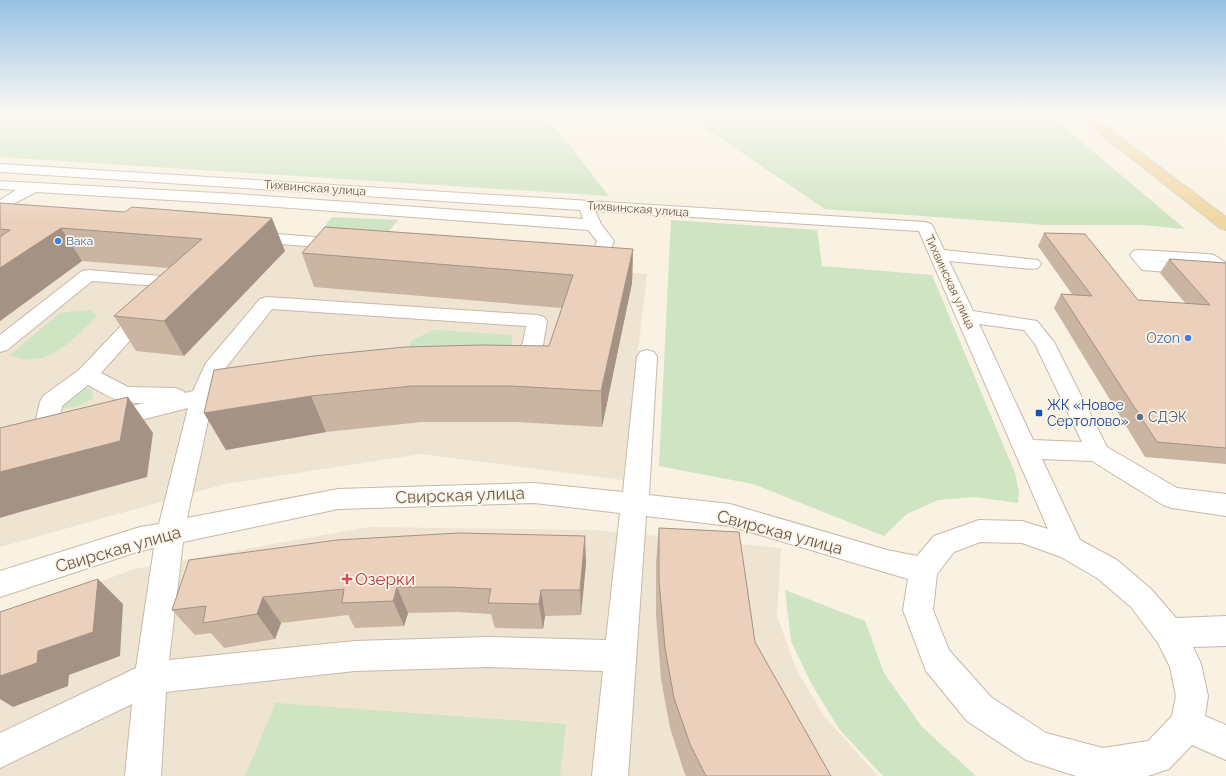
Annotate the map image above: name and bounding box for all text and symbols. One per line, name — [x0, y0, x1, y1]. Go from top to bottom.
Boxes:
street label: Тихвинская улица — [264, 177, 366, 199]
street label: Тихвинская улица — [587, 198, 689, 220]
street label: Тихвинская улица — [922, 233, 978, 331]
place label: Вака — [66, 234, 93, 248]
marker: Вака — [53, 236, 63, 246]
place label: Ozon — [1146, 330, 1180, 346]
marker: Ozon — [1183, 333, 1193, 343]
place label: ЖК «Новое Сертолово» — [1047, 397, 1129, 429]
marker: ЖК «Новое Сертолово» — [1034, 408, 1044, 418]
place label: СДЭК — [1148, 409, 1187, 425]
marker: СДЭК — [1135, 412, 1145, 422]
street label: Свирская улица — [395, 483, 525, 507]
street label: Свирская улица — [715, 506, 845, 558]
street label: Свирская улица — [53, 522, 183, 576]
place label: Озерки — [355, 569, 415, 589]
marker: Озерки — [342, 574, 352, 584]

